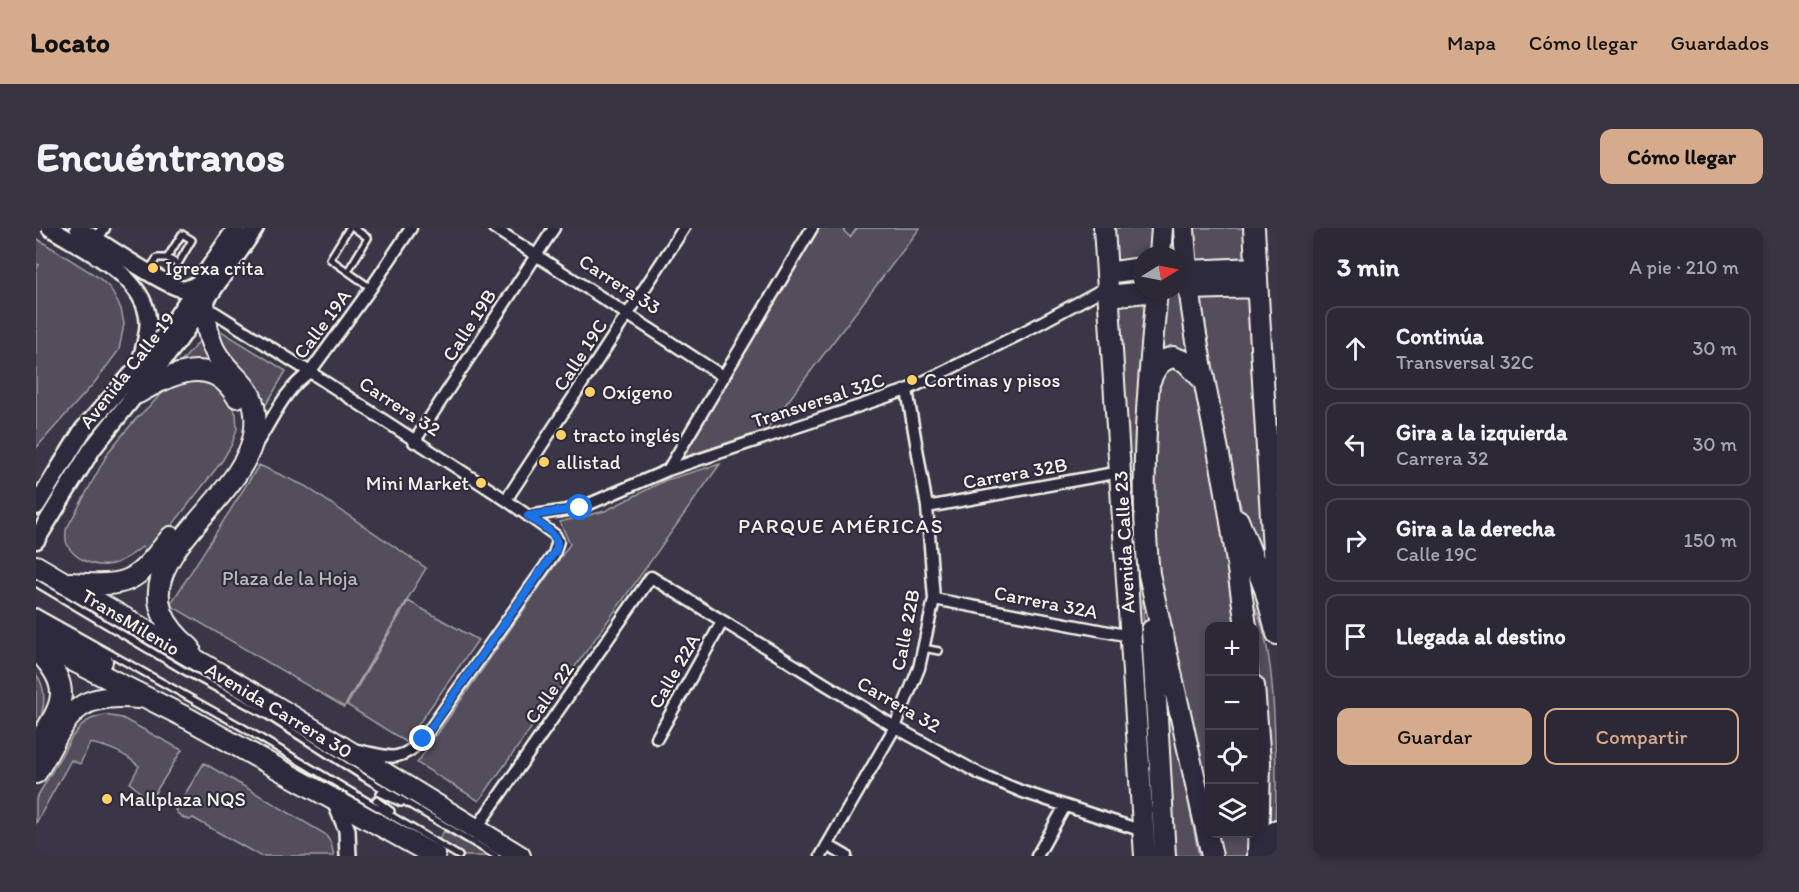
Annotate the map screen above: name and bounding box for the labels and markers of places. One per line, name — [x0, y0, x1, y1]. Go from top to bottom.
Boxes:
place label: Igrexa crita — [165, 256, 265, 280]
marker: Igrexa crita — [146, 261, 160, 275]
place label: Cortinas y pisos — [924, 368, 1060, 392]
marker: Cortinas y pisos — [905, 373, 919, 387]
place label: Oxígeno — [602, 380, 673, 404]
marker: Oxígeno — [583, 385, 597, 399]
place label: tracto inglés — [573, 423, 680, 447]
marker: tracto inglés — [554, 428, 568, 442]
place label: allistad — [556, 450, 621, 474]
marker: allistad — [537, 455, 551, 469]
place label: Mini Market — [366, 471, 469, 495]
marker: Mini Market — [474, 476, 488, 490]
place label: Mallplaza NQS — [119, 787, 246, 811]
marker: Mallplaza NQS — [100, 792, 114, 806]

